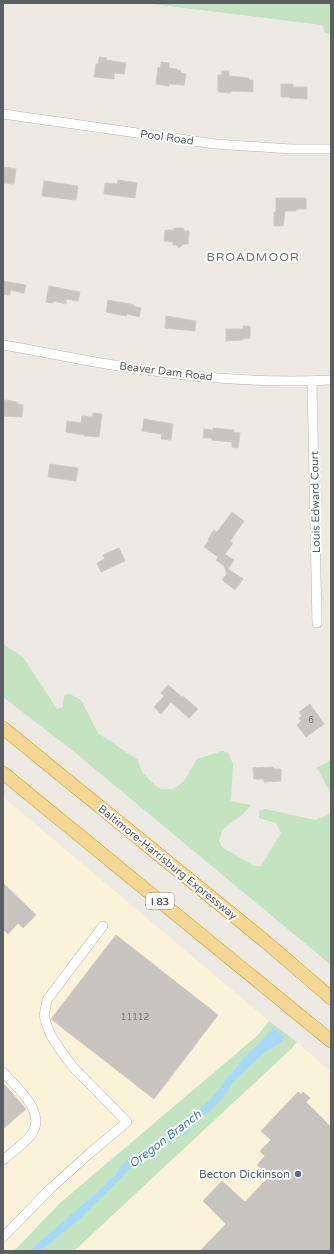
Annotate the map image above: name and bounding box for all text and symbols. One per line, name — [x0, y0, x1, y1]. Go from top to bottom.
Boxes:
street label: Pool Road — [139, 127, 195, 148]
district label: BROADMOOR — [206, 250, 300, 264]
street label: Beaver Dam Road — [119, 359, 213, 384]
street label: Louis Edward Court — [308, 451, 323, 553]
house number: 6 — [308, 715, 314, 726]
street label: Baltimore-Harrisburg Expressway — [96, 802, 240, 922]
road number: I 83 — [146, 893, 174, 909]
house number: 11112 — [121, 1012, 149, 1023]
water label: Oregon Branch — [126, 1107, 204, 1171]
place label: Becton Dickinson — [199, 1168, 290, 1181]
marker: Becton Dickinson — [293, 1169, 303, 1179]

